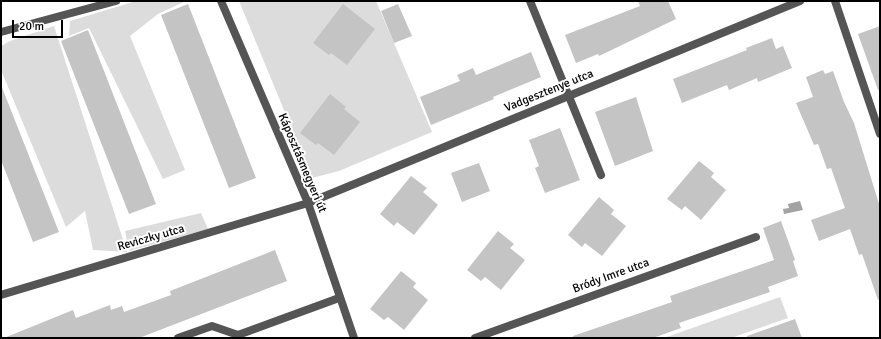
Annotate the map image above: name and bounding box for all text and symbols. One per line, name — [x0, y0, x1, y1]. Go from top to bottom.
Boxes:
scale bar — [14, 12, 65, 38]
text: 20 m — [19, 19, 44, 34]
street label: Vadgesztenye utca — [502, 67, 596, 115]
street label: Káposztásmegyeri út — [275, 111, 329, 215]
street label: Reviczky utca — [116, 222, 186, 254]
street label: Bródy Imre utca — [571, 255, 651, 297]

